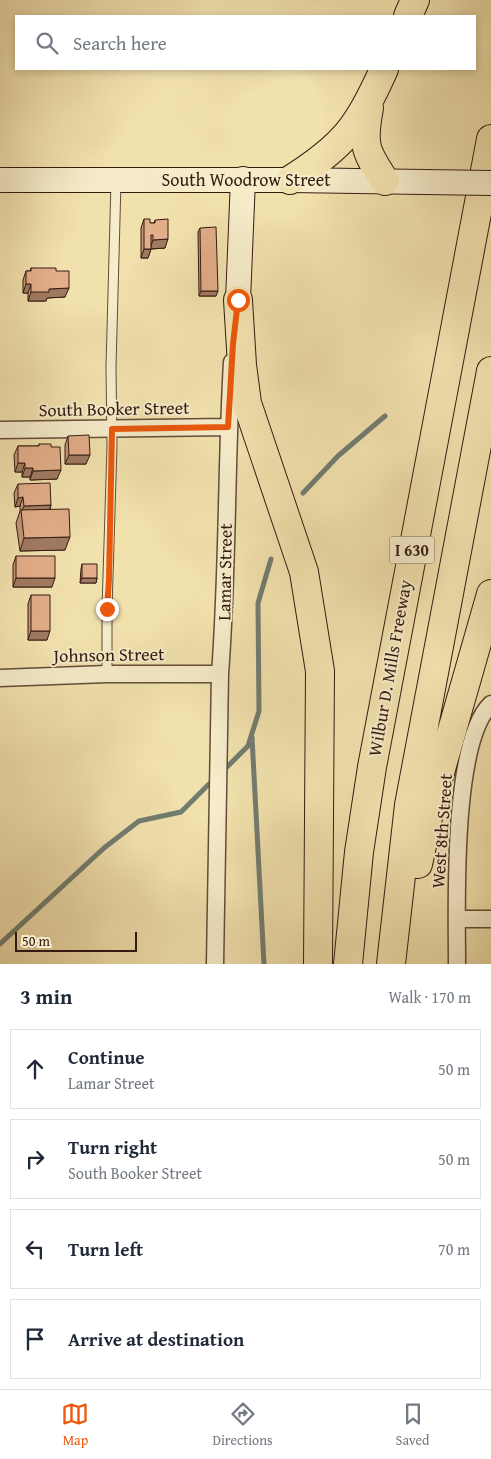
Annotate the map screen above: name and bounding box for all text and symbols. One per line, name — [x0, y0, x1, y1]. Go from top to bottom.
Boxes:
search box — [15, 15, 476, 70]
icon: search — [33, 29, 61, 57]
text: Search here — [73, 29, 167, 57]
street label: South Woodrow Street — [161, 166, 331, 193]
route start — [227, 289, 250, 312]
street label: South Booker Street — [38, 394, 190, 423]
street label: Lamar Street — [210, 522, 239, 621]
road number: I 630 — [390, 536, 434, 564]
street label: Wilbur D. Mills Freeway — [361, 577, 418, 758]
route end — [96, 598, 119, 621]
street label: Johnson Street — [51, 640, 165, 669]
street label: West 8th Street — [424, 772, 459, 889]
scale bar — [15, 929, 138, 952]
text: 50 m — [22, 931, 50, 951]
text: 3 min — [20, 981, 72, 1012]
text: Walk · 170 m — [388, 985, 471, 1009]
text: Continue — [68, 1043, 145, 1071]
icon: ahead — [21, 1055, 49, 1083]
text: 50 m — [438, 1057, 470, 1081]
text: Lamar Street — [68, 1071, 155, 1095]
text: Turn right — [68, 1133, 157, 1161]
icon: right — [21, 1145, 49, 1173]
text: 50 m — [438, 1147, 470, 1171]
text: South Booker Street — [68, 1161, 202, 1185]
icon: left — [21, 1235, 49, 1263]
text: Turn left — [68, 1235, 143, 1263]
text: 70 m — [438, 1237, 470, 1261]
icon: arrive — [21, 1325, 49, 1353]
text: Arrive at destination — [68, 1325, 244, 1353]
tab: Map — [61, 1400, 89, 1450]
tab: Directions — [212, 1400, 273, 1450]
tab: Saved — [396, 1400, 430, 1450]

